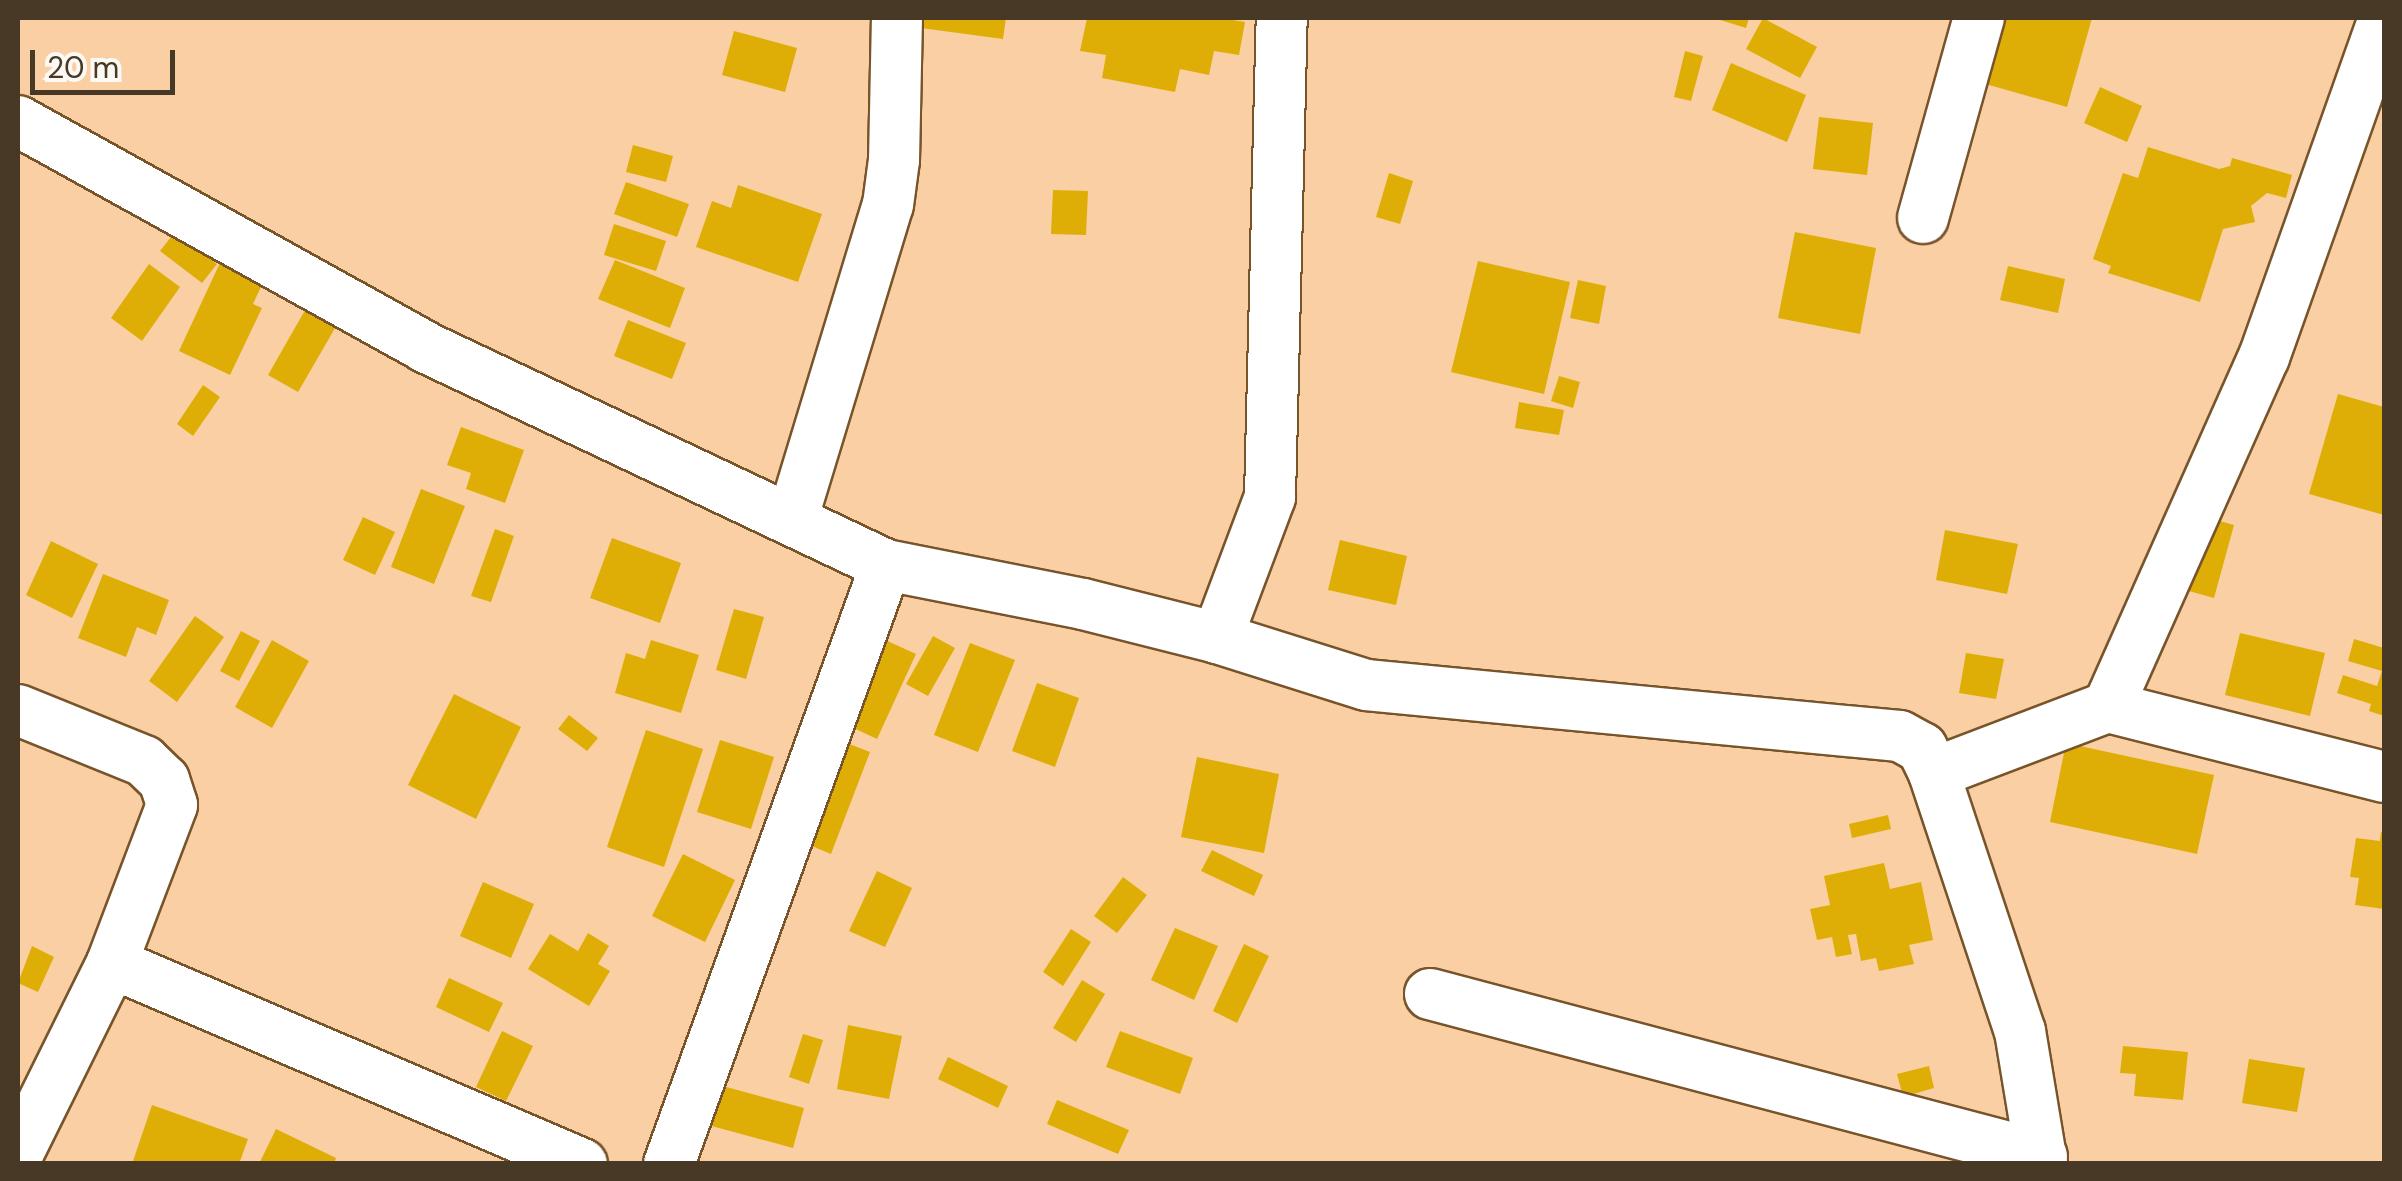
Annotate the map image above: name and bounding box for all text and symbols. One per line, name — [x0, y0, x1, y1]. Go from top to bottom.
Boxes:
scale bar — [35, 30, 180, 92]
text: 20 m — [47, 48, 119, 87]

